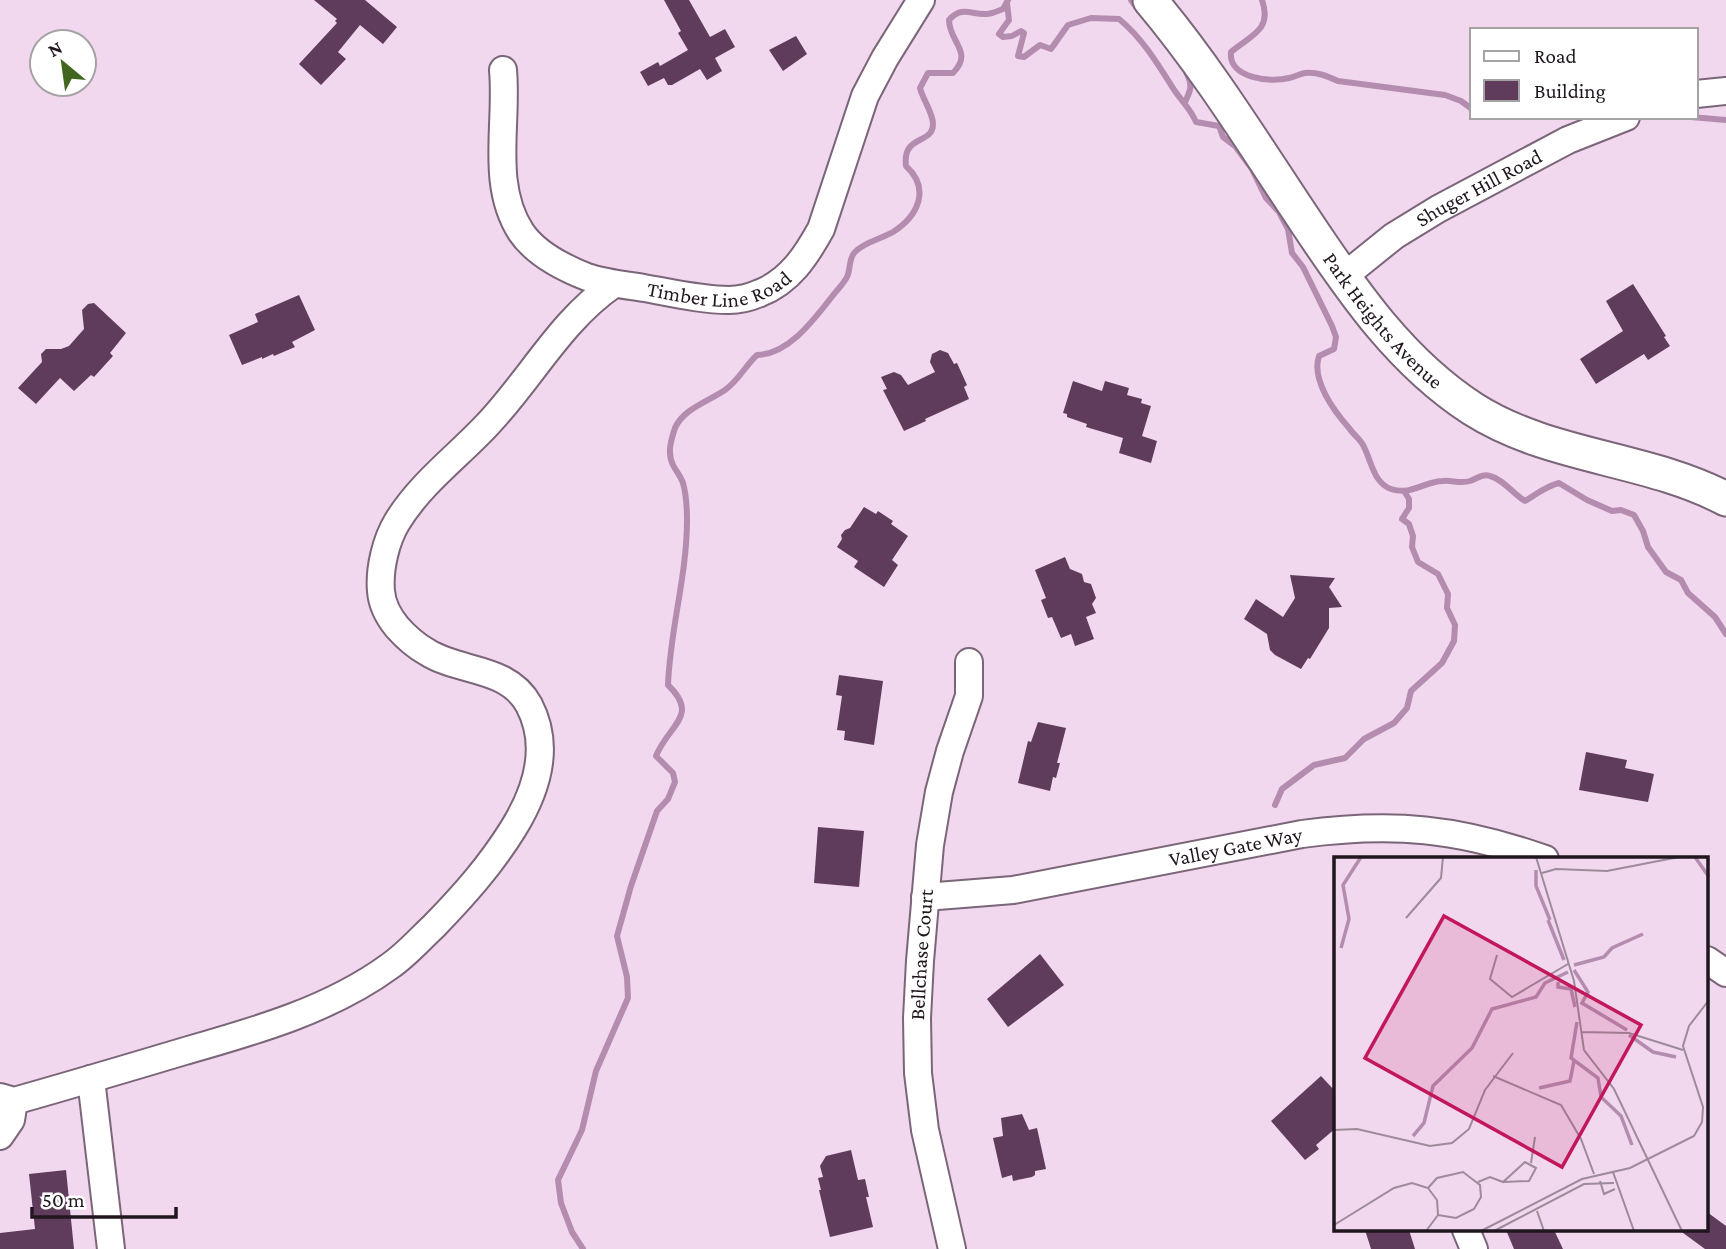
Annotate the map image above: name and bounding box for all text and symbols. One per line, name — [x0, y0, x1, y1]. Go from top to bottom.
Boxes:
north arrow — [28, 28, 98, 98]
legend — [1470, 28, 1698, 119]
text: N — [44, 36, 66, 61]
text: Road — [1534, 44, 1577, 68]
text: Building — [1534, 79, 1606, 103]
street label: Shuger Hill Road — [1411, 144, 1546, 232]
street label: Park Heights Avenue — [1318, 248, 1448, 394]
street label: Timber Line Road — [645, 266, 796, 312]
street label: Valley Gate Way — [1167, 822, 1305, 872]
inset map — [1334, 857, 1708, 1232]
street label: Bellchase Court — [905, 887, 938, 1021]
scale bar — [32, 1176, 175, 1220]
text: 50 m — [42, 1188, 85, 1212]

